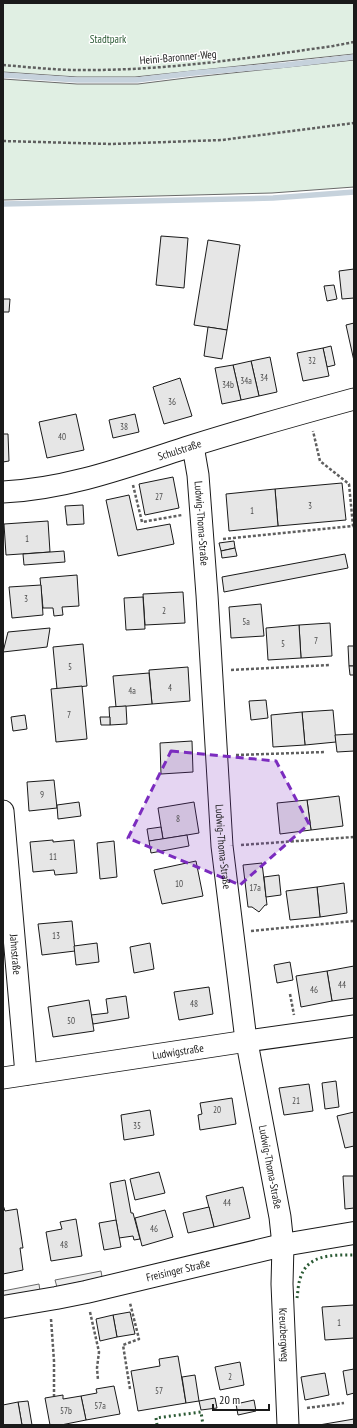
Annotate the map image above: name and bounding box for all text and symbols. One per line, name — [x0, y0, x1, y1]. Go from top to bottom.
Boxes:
park label: Stadtpark — [90, 32, 127, 46]
street label: Heini-Baronner-Weg — [139, 47, 217, 67]
house number: 32 — [308, 355, 316, 366]
house number: 34 — [260, 372, 268, 383]
house number: 34a — [240, 375, 252, 386]
house number: 34b — [222, 379, 234, 390]
house number: 36 — [168, 396, 176, 407]
house number: 38 — [120, 421, 128, 432]
house number: 40 — [58, 431, 66, 442]
street label: Schulstraße — [156, 436, 203, 463]
street label: Ludwig-Thoma-Straße — [191, 481, 212, 567]
house number: 27 — [155, 491, 163, 502]
house number: 3 — [308, 500, 312, 511]
house number: 1 — [250, 505, 254, 516]
house number: 1 — [25, 533, 29, 544]
house number: 3 — [24, 593, 28, 604]
house number: 2 — [162, 605, 166, 616]
house number: 5a — [242, 616, 250, 627]
house number: 7 — [314, 635, 318, 646]
house number: 5 — [281, 638, 285, 649]
house number: 5 — [68, 661, 72, 672]
house number: 4 — [168, 682, 172, 693]
house number: 4a — [128, 685, 136, 696]
house number: 7 — [67, 709, 71, 720]
house number: 9 — [40, 789, 44, 800]
street label: Ludwig-Thoma-Straße — [213, 804, 234, 890]
house number: 8 — [176, 813, 180, 824]
house number: 11 — [49, 851, 57, 862]
house number: 10 — [175, 878, 183, 889]
house number: 17a — [249, 882, 261, 893]
house number: 13 — [52, 930, 60, 941]
street label: Jahnstraße — [7, 933, 24, 976]
house number: 44 — [338, 979, 346, 990]
house number: 46 — [310, 984, 318, 995]
house number: 48 — [190, 998, 198, 1009]
house number: 50 — [67, 1015, 75, 1026]
street label: Ludwigstraße — [151, 1041, 205, 1062]
house number: 21 — [292, 1095, 300, 1106]
house number: 20 — [213, 1104, 221, 1115]
house number: 35 — [133, 1120, 141, 1131]
street label: Ludwig-Thoma-Straße — [256, 1124, 285, 1211]
house number: 44 — [223, 1197, 231, 1208]
house number: 46 — [150, 1223, 158, 1234]
house number: 48 — [60, 1239, 68, 1250]
street label: Freisinger Straße — [145, 1256, 212, 1284]
street label: Kreuzbergweg — [276, 1307, 292, 1363]
house number: 1 — [337, 1317, 341, 1328]
house number: 2 — [228, 1371, 232, 1382]
house number: 57 — [155, 1385, 163, 1396]
scale bar — [213, 1386, 269, 1412]
text: 20 m — [219, 1392, 240, 1407]
house number: 57a — [94, 1400, 106, 1411]
house number: 57b — [60, 1405, 72, 1416]

